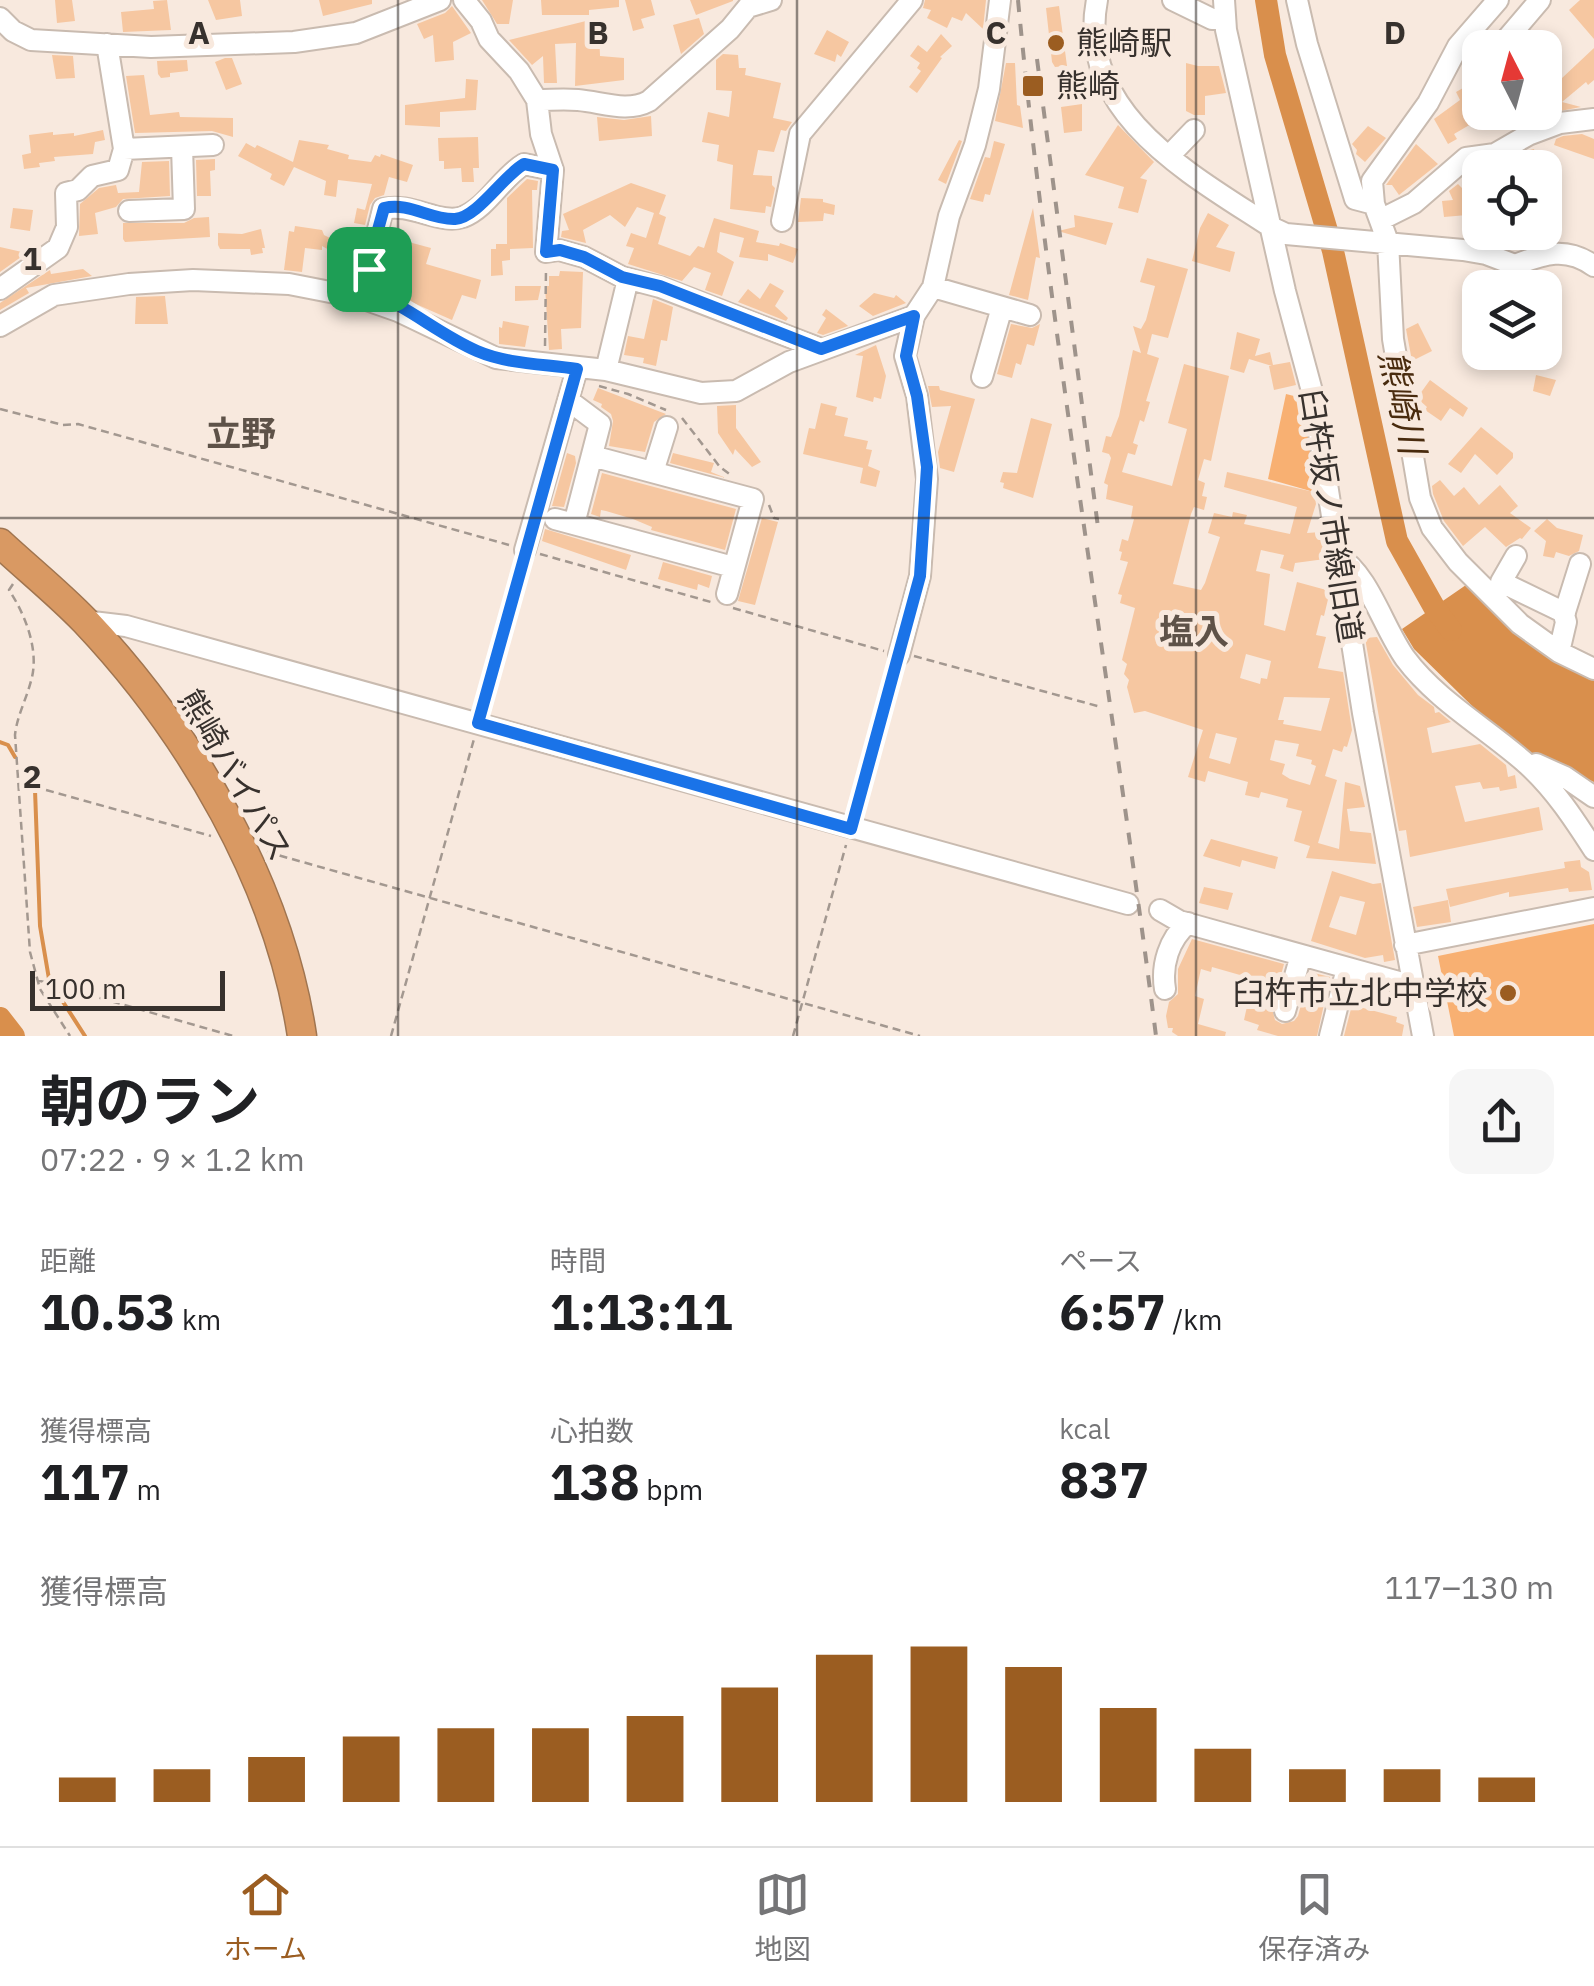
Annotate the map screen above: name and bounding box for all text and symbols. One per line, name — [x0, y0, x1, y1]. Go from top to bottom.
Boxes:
text: A — [188, 11, 210, 53]
text: B — [587, 11, 609, 53]
text: C — [986, 11, 1006, 53]
text: D — [1384, 11, 1406, 53]
place label: 熊崎駅 — [1076, 21, 1172, 63]
north arrow — [1462, 30, 1562, 130]
map controls — [1462, 30, 1562, 370]
marker: 熊崎駅 — [1045, 32, 1067, 54]
place label: 熊崎 — [1056, 64, 1120, 106]
marker: 熊崎 — [1020, 73, 1046, 99]
button: locate — [1462, 150, 1562, 250]
pin — [327, 227, 412, 312]
text: 1 — [22, 237, 42, 279]
icon: arrive — [342, 242, 397, 297]
button: layers — [1462, 270, 1562, 370]
water label: 熊崎川 — [1370, 346, 1437, 462]
street label: 臼杵坂ノ市線旧道 — [1291, 386, 1373, 646]
district label: 立野 — [206, 410, 276, 456]
district label: 塩入 — [1159, 608, 1229, 654]
street label: 熊崎バイパス — [170, 681, 302, 868]
text: 2 — [22, 755, 42, 797]
scale bar — [30, 966, 225, 1010]
text: 100 m — [45, 970, 126, 1007]
place label: 臼杵市立北中学校 — [1232, 971, 1488, 1013]
marker: 臼杵市立北中学校 — [1497, 982, 1519, 1004]
text: 朝のラン — [40, 1065, 260, 1136]
button: share — [1449, 1069, 1554, 1174]
text: 07:22 · 9 × 1.2 km — [40, 1138, 305, 1180]
text: 距離 — [40, 1242, 96, 1279]
text: 時間 — [550, 1242, 606, 1279]
text: ペース — [1059, 1242, 1142, 1279]
text: 10.53 — [40, 1279, 176, 1344]
text: 1:13:11 — [550, 1279, 733, 1344]
text: 6:57 — [1059, 1279, 1166, 1344]
text: km — [176, 1301, 221, 1338]
text: /km — [1166, 1301, 1222, 1338]
text: kcal — [1059, 1410, 1110, 1447]
text: 獲得標高 — [40, 1412, 152, 1449]
text: 心拍数 — [550, 1412, 634, 1449]
text: 837 — [1059, 1447, 1149, 1512]
text: 117 — [40, 1449, 130, 1514]
text: 138 — [550, 1449, 640, 1514]
text: m — [130, 1471, 161, 1508]
text: bpm — [640, 1471, 703, 1508]
text: 117–130 m — [1384, 1566, 1554, 1608]
text: 獲得標高 — [40, 1570, 168, 1612]
tab: ホーム — [224, 1867, 307, 1967]
tab: 地図 — [755, 1867, 811, 1967]
tab: 保存済み — [1258, 1867, 1370, 1967]

